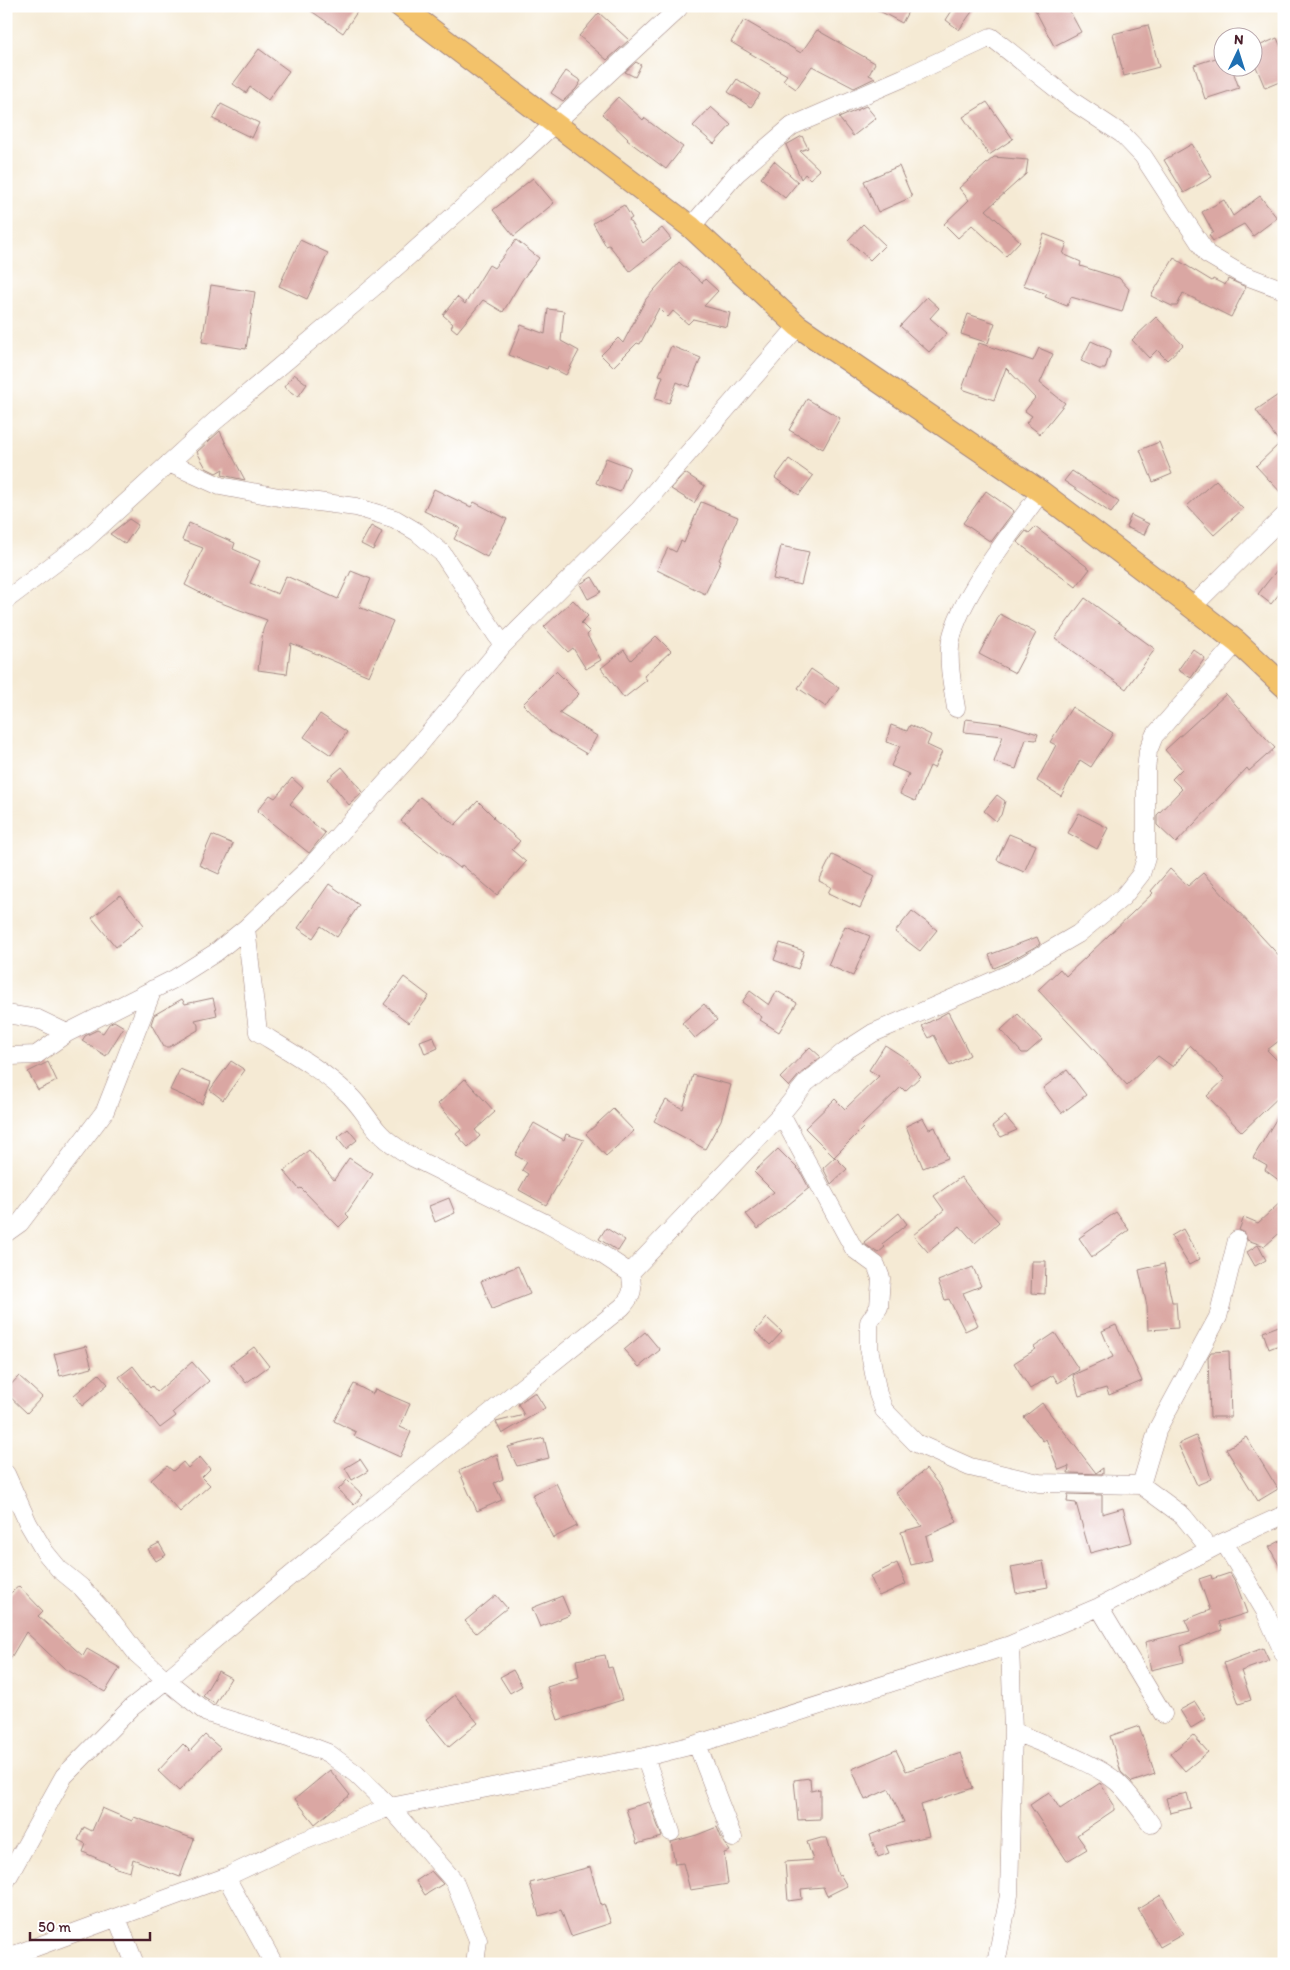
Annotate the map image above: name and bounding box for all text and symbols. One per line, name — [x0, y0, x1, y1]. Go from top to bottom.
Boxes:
north arrow — [1212, 28, 1262, 78]
text: N — [1234, 31, 1244, 48]
scale bar — [30, 1910, 150, 1942]
text: 50 m — [38, 1918, 71, 1936]

